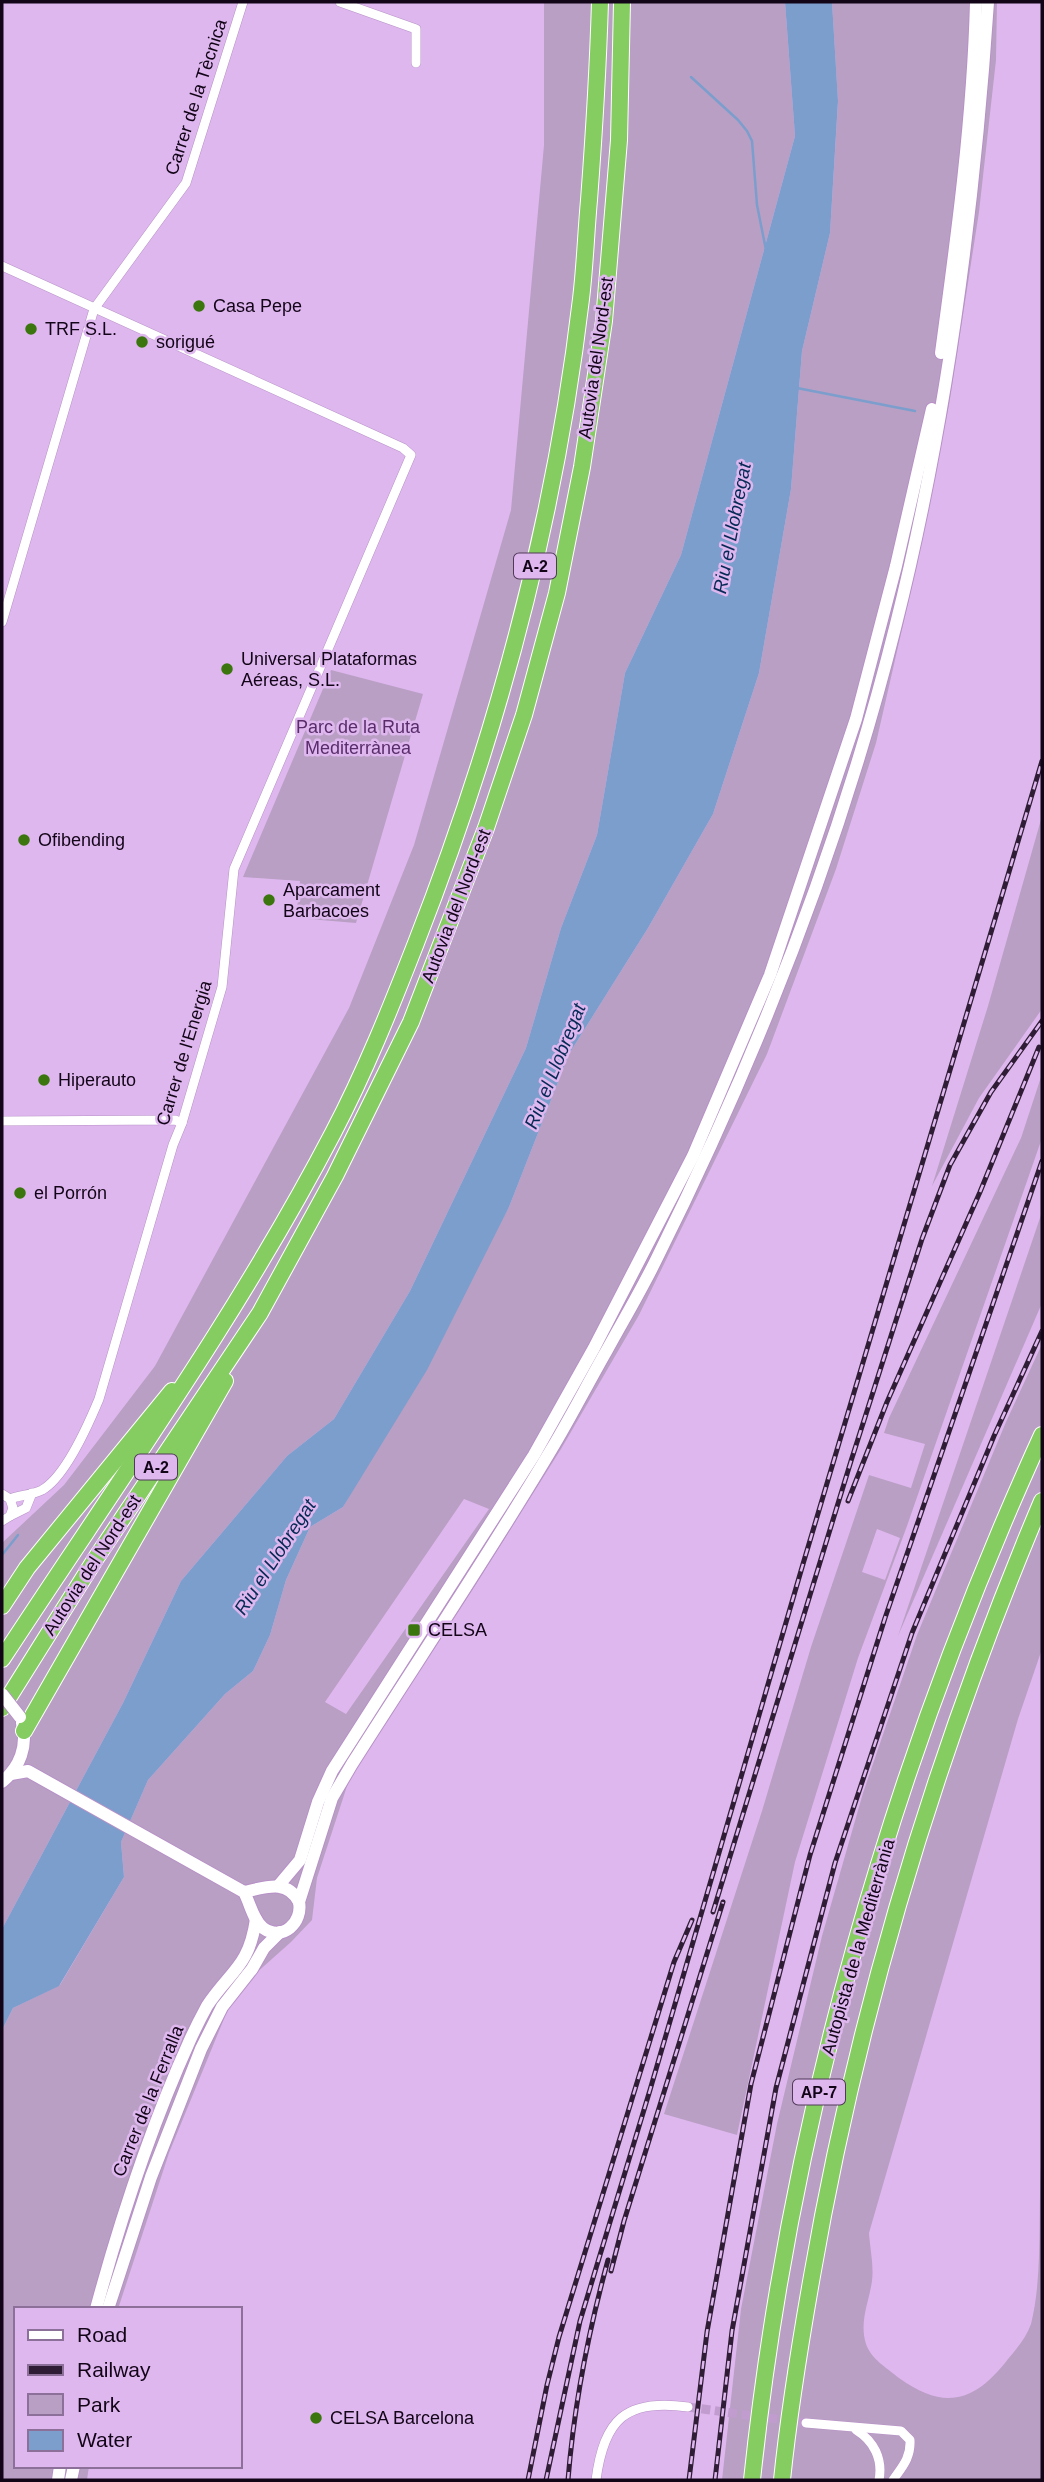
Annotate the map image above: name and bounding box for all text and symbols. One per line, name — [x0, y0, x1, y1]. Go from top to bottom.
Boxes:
street label: Carrer de la Tècnica — [161, 16, 231, 177]
street label: Autovia del Nord-est — [575, 276, 617, 440]
place label: Casa Pepe — [213, 296, 302, 316]
marker: Casa Pepe — [191, 298, 207, 314]
place label: TRF S.L. — [45, 319, 117, 339]
marker: TRF S.L. — [23, 321, 39, 337]
place label: sorigué — [156, 332, 215, 352]
marker: sorigué — [134, 334, 150, 350]
water label: Riu el Llobregat — [709, 460, 755, 595]
road number: A-2 — [514, 554, 556, 579]
place label: Universal Plataformas Aéreas, S.L. — [241, 649, 417, 690]
marker: Universal Plataformas Aéreas, S.L. — [219, 661, 235, 677]
park label: Parc de la Ruta Mediterrànea — [296, 717, 421, 758]
street label: Autovia del Nord-est — [417, 826, 495, 986]
place label: Ofibending — [38, 830, 125, 850]
marker: Ofibending — [16, 832, 32, 848]
place label: Aparcament Barbacoes — [283, 880, 380, 921]
marker: Aparcament Barbacoes — [261, 892, 277, 908]
street label: Carrer de l'Energia — [152, 977, 216, 1128]
water label: Riu el Llobregat — [520, 1000, 590, 1132]
place label: Hiperauto — [58, 1070, 136, 1090]
marker: Hiperauto — [36, 1072, 52, 1088]
place label: el Porrón — [34, 1183, 107, 1203]
marker: el Porrón — [12, 1185, 28, 1201]
road number: A-2 — [135, 1455, 177, 1480]
street label: Autovia del Nord-est — [39, 1491, 145, 1639]
water label: Riu el Llobregat — [230, 1495, 320, 1619]
place label: CELSA — [428, 1620, 487, 1640]
marker: CELSA — [406, 1622, 422, 1638]
street label: Autopista de la Mediterrània — [817, 1836, 899, 2057]
street label: Carrer de la Ferralla — [109, 2022, 188, 2179]
road number: AP-7 — [793, 2080, 845, 2104]
legend — [14, 2307, 242, 2468]
text: Road — [77, 2323, 127, 2346]
text: Railway — [77, 2358, 151, 2381]
text: Park — [77, 2393, 121, 2416]
place label: CELSA Barcelona — [330, 2408, 475, 2428]
marker: CELSA Barcelona — [308, 2410, 324, 2426]
text: Water — [77, 2428, 132, 2451]

